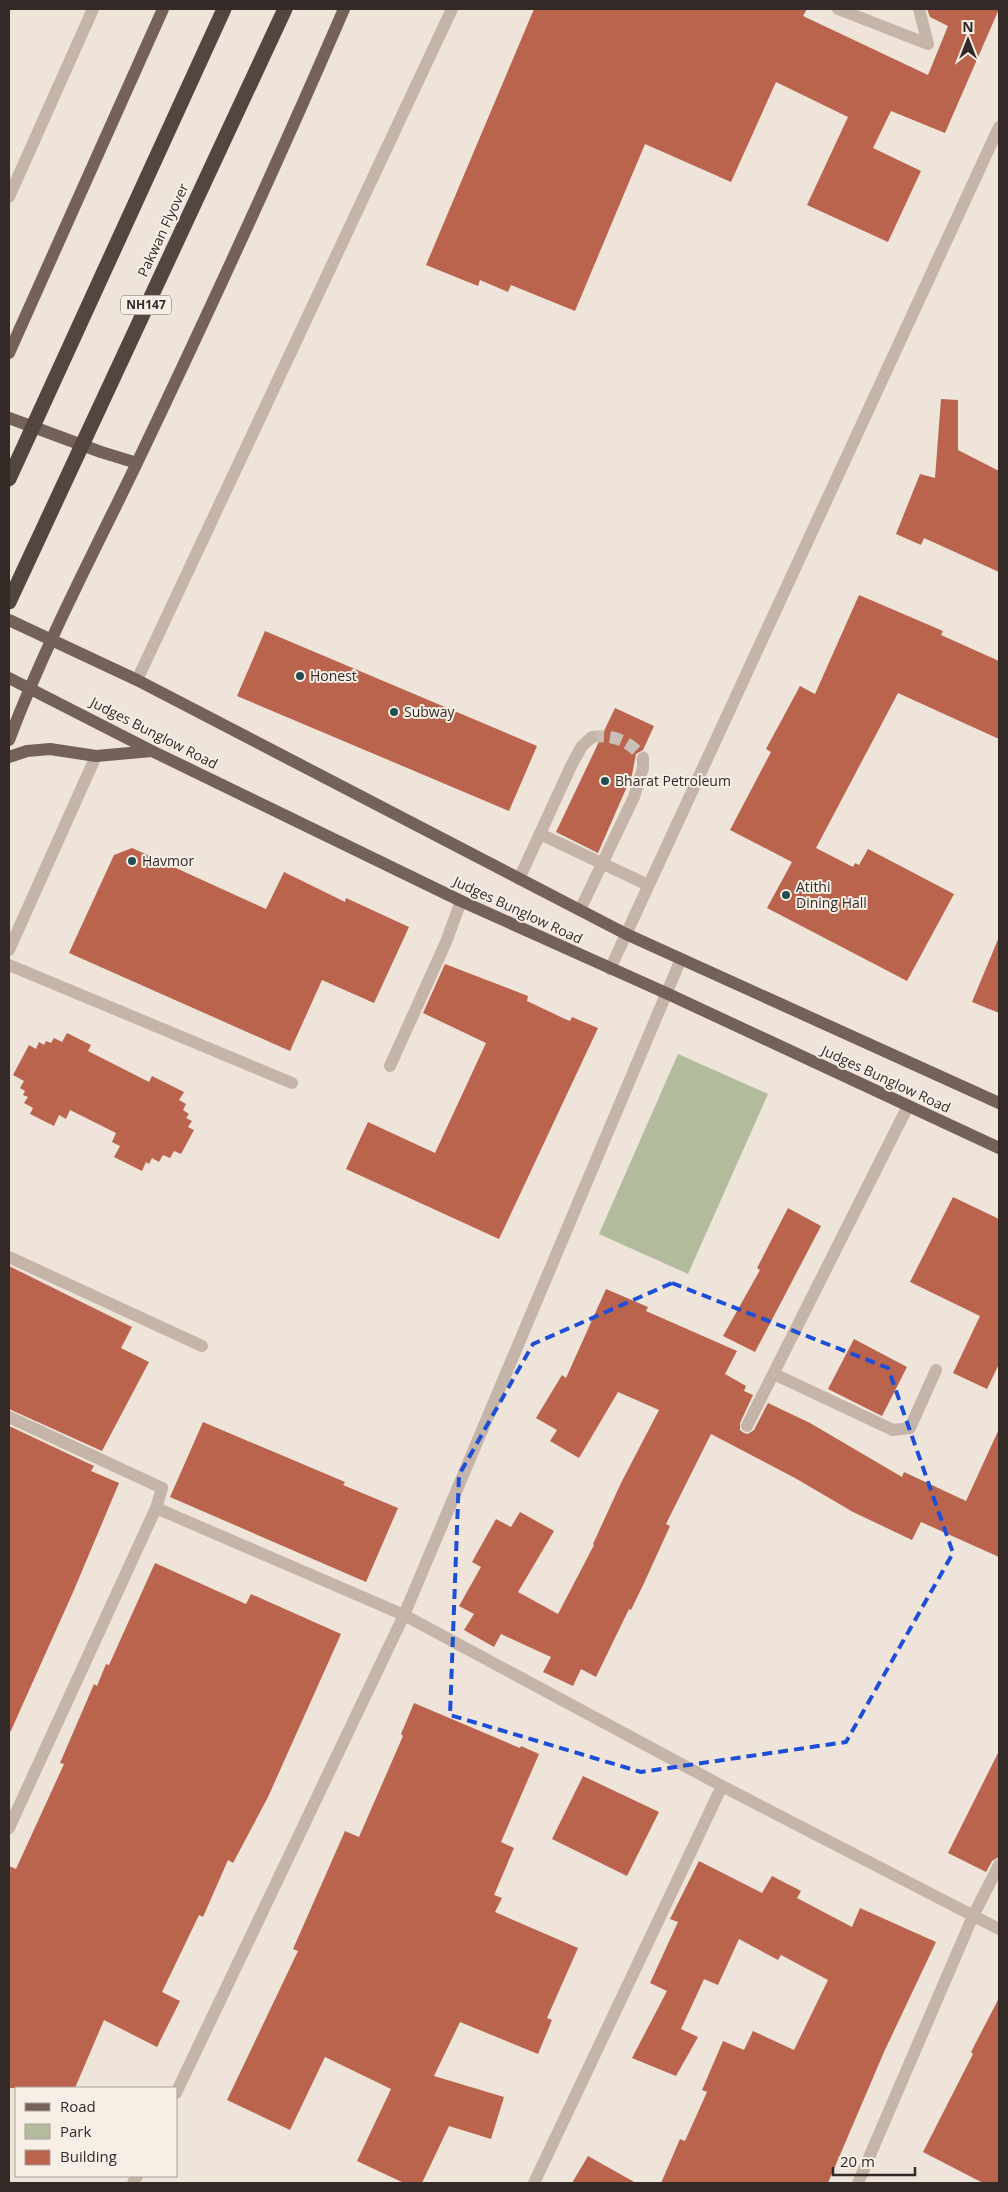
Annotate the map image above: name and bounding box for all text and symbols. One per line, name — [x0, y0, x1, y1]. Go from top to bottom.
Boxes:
north arrow — [943, 15, 993, 65]
text: N — [962, 17, 974, 36]
street label: Pakwan Flyover — [133, 180, 193, 280]
road number: NH147 — [121, 296, 171, 314]
place label: Honest — [310, 666, 357, 685]
marker: Honest — [294, 670, 306, 682]
street label: Judges Bunglow Road — [86, 691, 221, 773]
place label: Subway — [404, 702, 455, 721]
marker: Subway — [388, 706, 400, 718]
place label: Bharat Petroleum — [615, 771, 731, 790]
marker: Bharat Petroleum — [599, 775, 611, 787]
place label: Havmor — [142, 851, 194, 870]
marker: Havmor — [126, 855, 138, 867]
street label: Judges Bunglow Road — [449, 870, 586, 948]
place label: Atithi Dining Hall — [796, 877, 867, 912]
marker: Atithi Dining Hall — [780, 889, 792, 901]
street label: Judges Bunglow Road — [817, 1039, 954, 1117]
legend — [15, 2087, 178, 2177]
text: Road — [60, 2096, 96, 2116]
text: Park — [60, 2121, 91, 2141]
scale bar — [833, 2144, 916, 2176]
text: Building — [60, 2146, 117, 2166]
text: 20 m — [840, 2151, 875, 2171]

